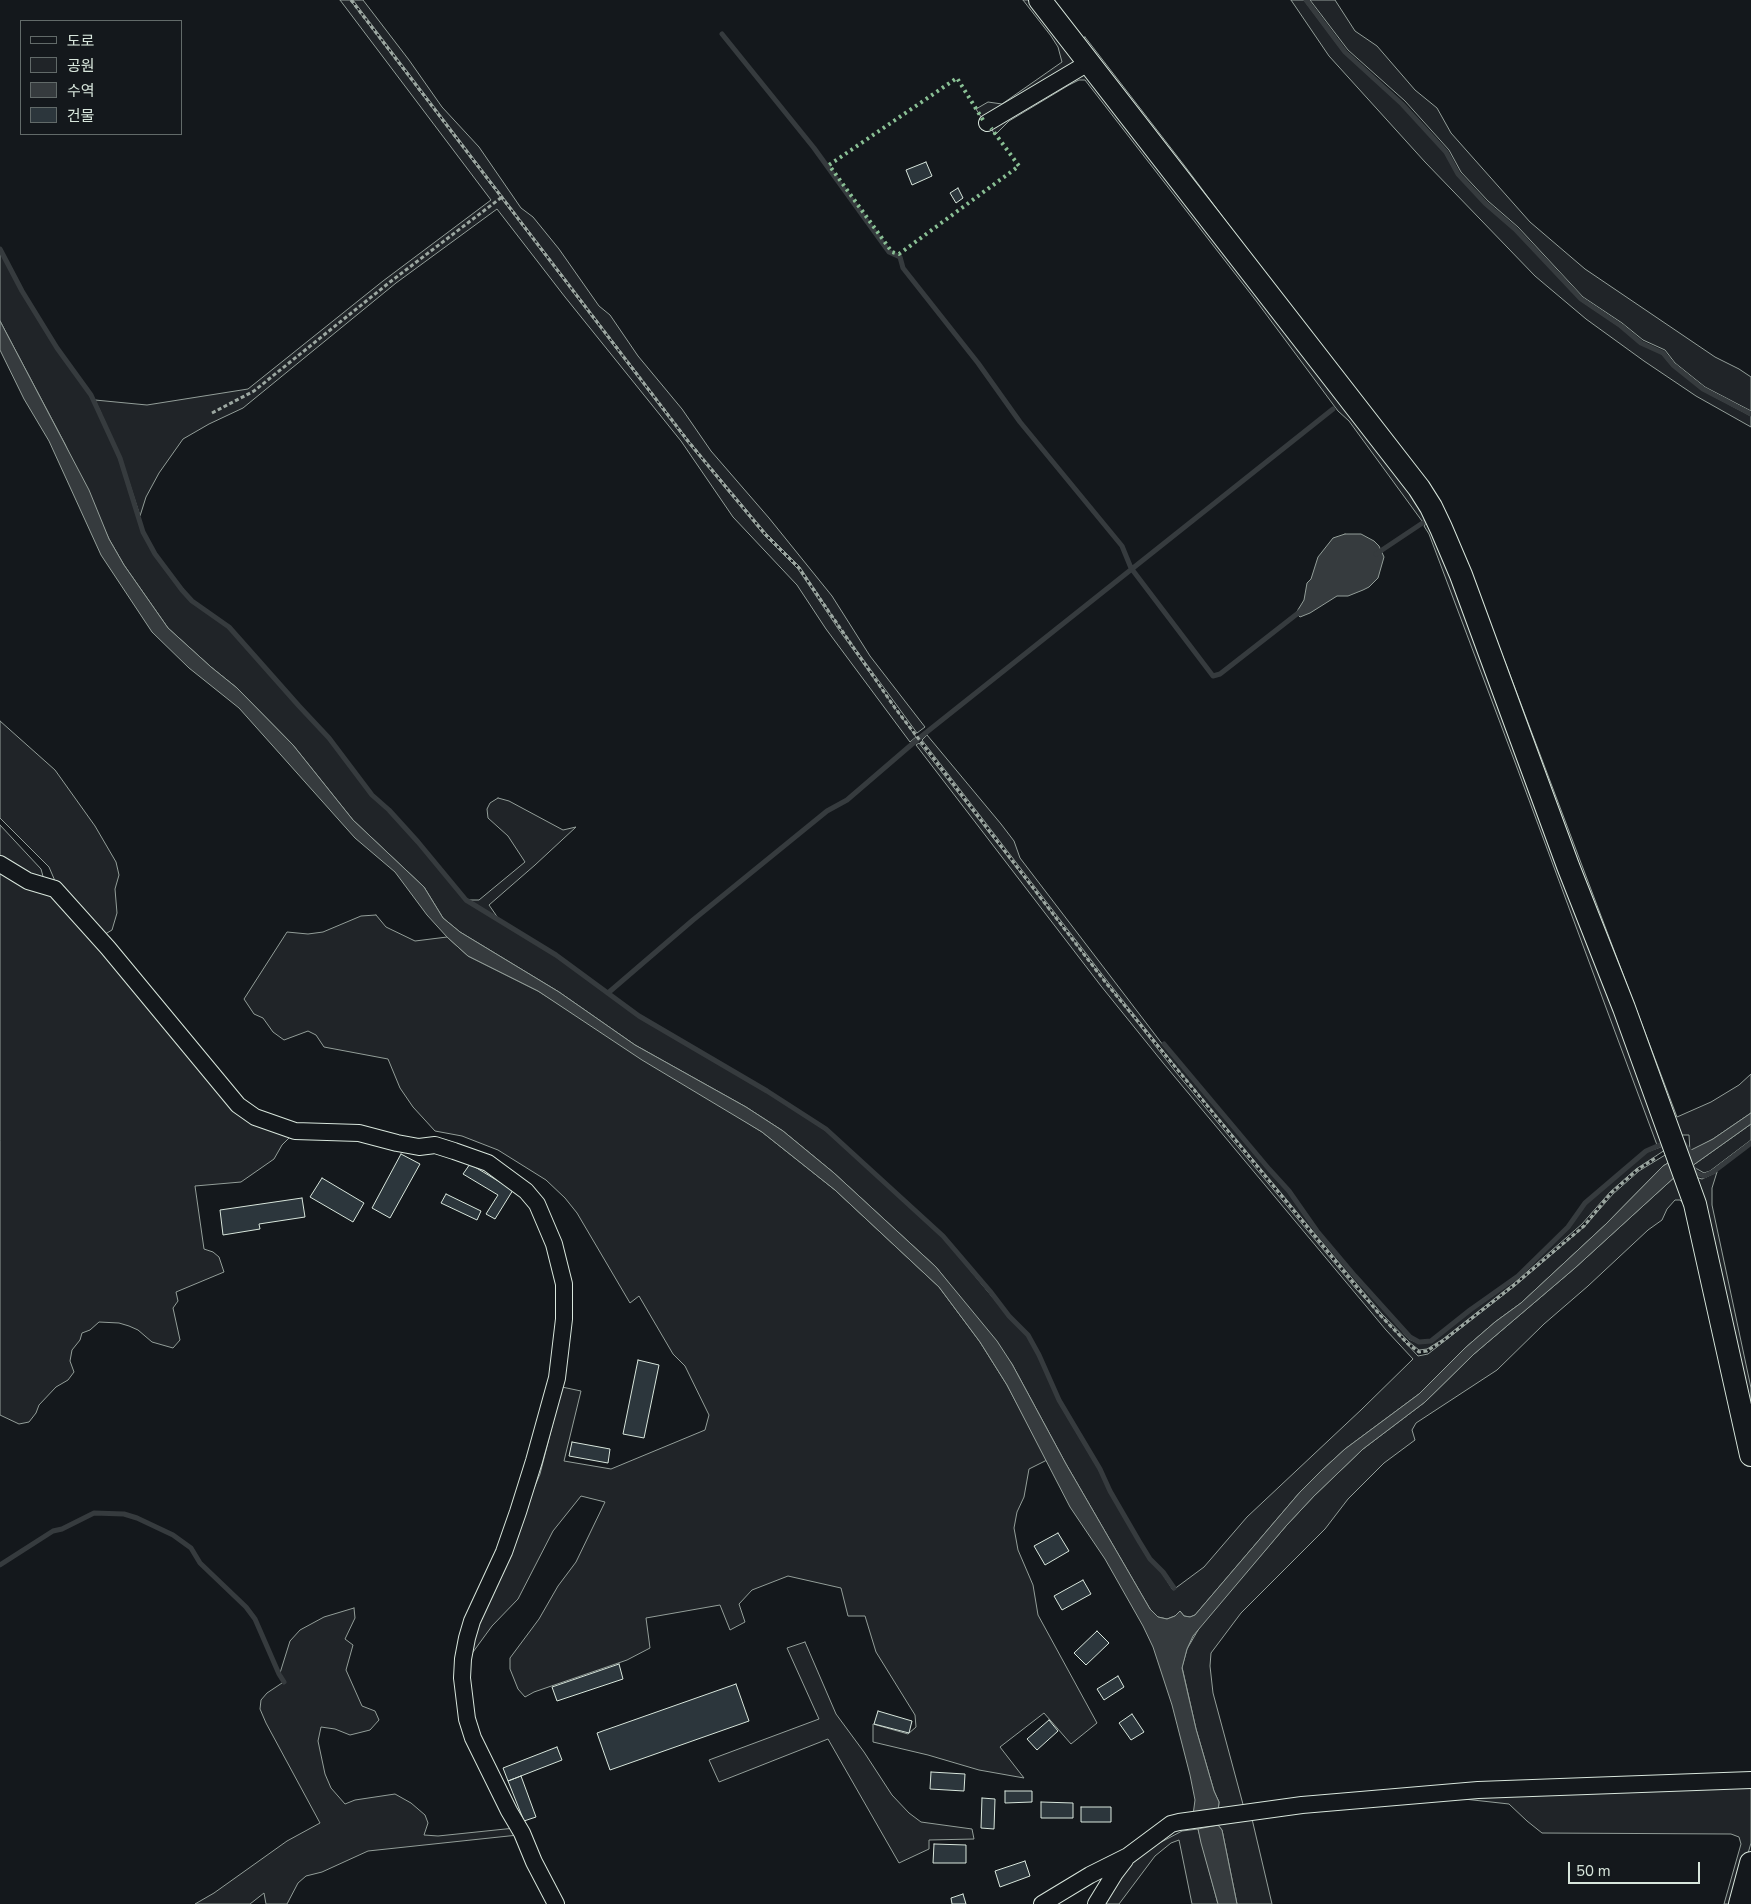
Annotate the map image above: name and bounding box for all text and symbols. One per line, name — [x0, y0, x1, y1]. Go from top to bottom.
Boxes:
legend — [20, 20, 182, 135]
text: 도로 — [67, 31, 95, 51]
text: 공원 — [67, 56, 95, 76]
text: 수역 — [67, 81, 95, 101]
text: 건물 — [67, 106, 95, 126]
scale bar — [1571, 1852, 1704, 1884]
text: 50 m — [1576, 1861, 1611, 1881]

